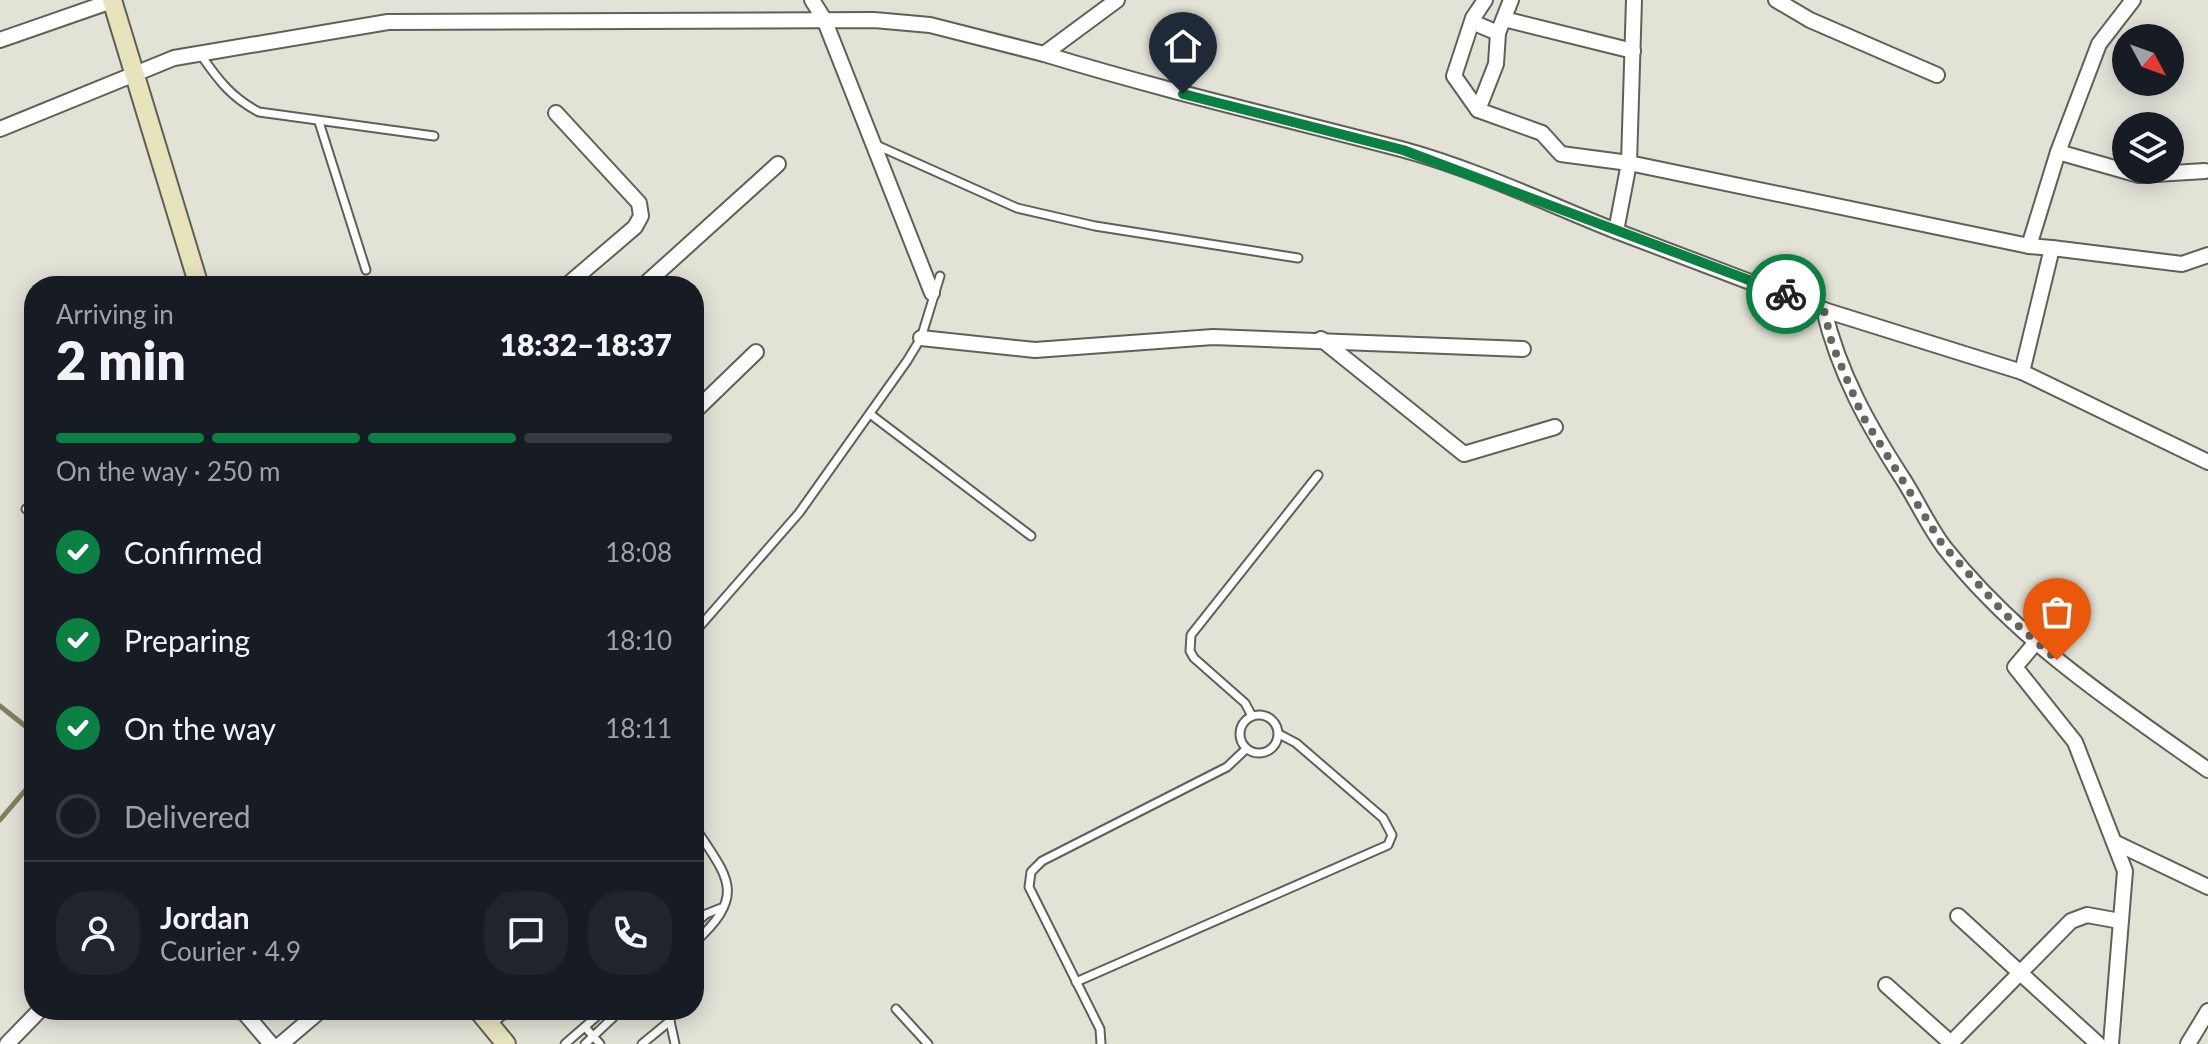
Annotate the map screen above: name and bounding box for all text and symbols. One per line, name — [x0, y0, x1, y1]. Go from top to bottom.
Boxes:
pin — [1149, 12, 1217, 94]
icon: home — [1161, 24, 1205, 68]
north arrow — [2112, 24, 2184, 96]
map controls — [2112, 24, 2184, 184]
button: layers — [2112, 112, 2184, 184]
courier — [1746, 254, 1826, 334]
icon: bike — [1764, 272, 1808, 316]
text: Arriving in — [56, 298, 174, 330]
text: 18:32–18:37 — [499, 326, 672, 362]
text: 2 min — [56, 329, 186, 391]
text: On the way · 250 m — [56, 455, 280, 487]
icon: check — [56, 530, 100, 574]
text: Confirmed — [124, 534, 263, 570]
text: 18:08 — [605, 536, 672, 568]
pin — [2023, 578, 2091, 660]
icon: bag — [2035, 590, 2079, 634]
icon: check — [56, 618, 100, 662]
text: Preparing — [124, 622, 250, 658]
text: 18:10 — [605, 624, 672, 656]
icon: check — [56, 706, 100, 750]
text: On the way — [124, 710, 276, 746]
text: 18:11 — [605, 712, 672, 744]
text: Delivered — [124, 798, 251, 834]
button: person — [56, 891, 140, 975]
button: chat — [484, 891, 568, 975]
button: phone — [588, 891, 672, 975]
text: Jordan — [160, 899, 250, 935]
text: Courier · 4.9 — [160, 935, 301, 967]

